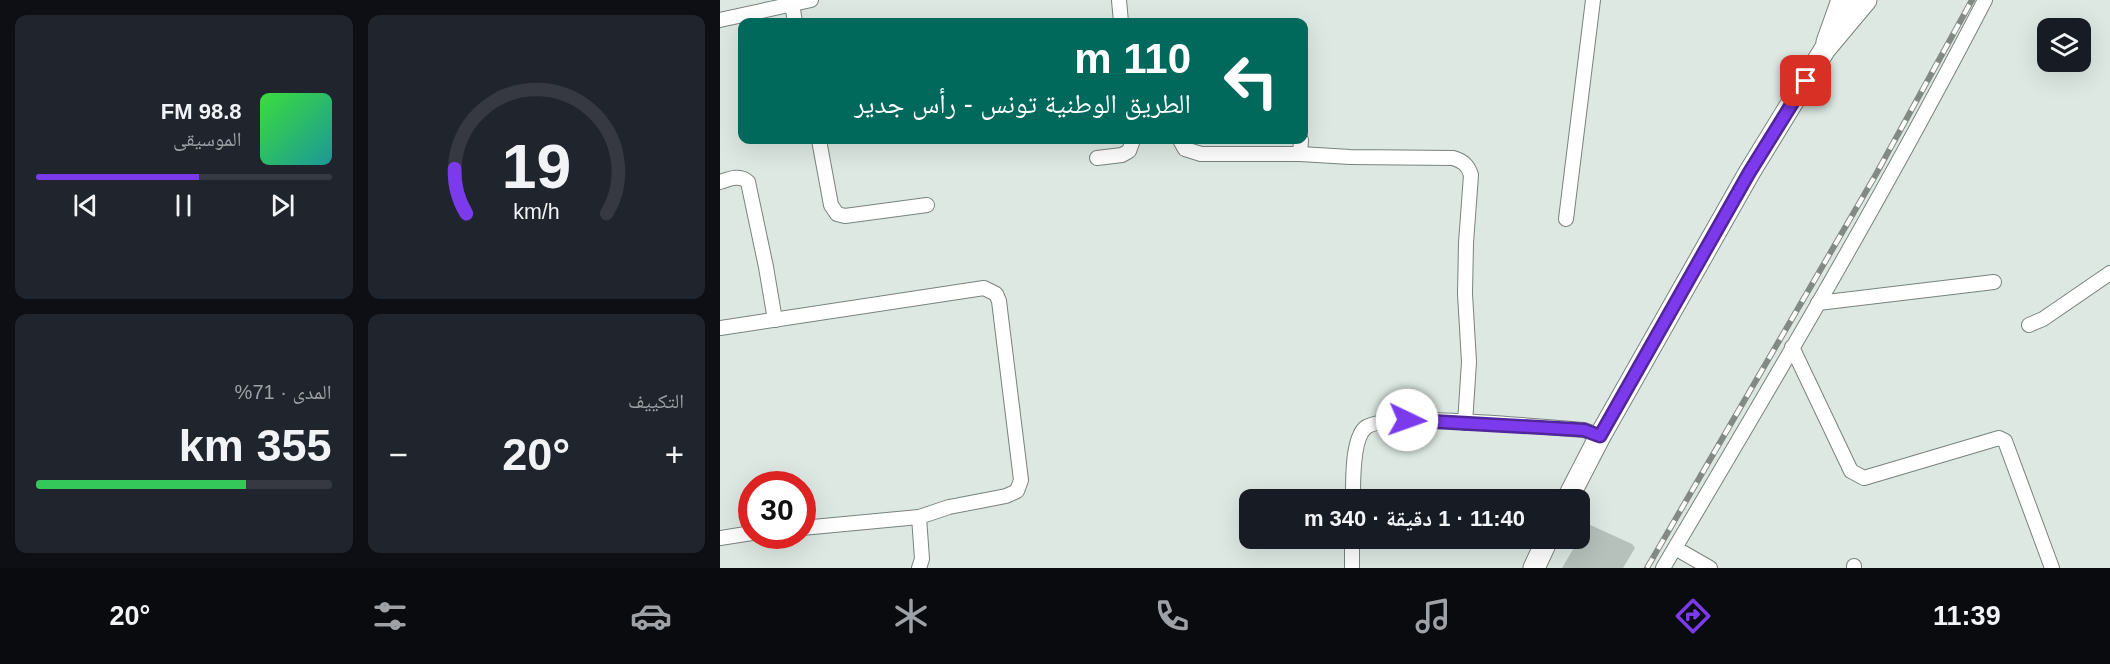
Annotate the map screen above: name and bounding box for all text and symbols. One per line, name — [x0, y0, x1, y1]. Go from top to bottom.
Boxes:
map controls — [2037, 18, 2091, 72]
button: layers — [2037, 18, 2091, 72]
text: 110 m — [1074, 35, 1191, 82]
icon: left — [1212, 42, 1290, 120]
pin — [1780, 55, 1831, 106]
icon: arrive — [1789, 64, 1822, 97]
text: الطريق الوطنية تونس - رأس جدير — [854, 89, 1191, 119]
text: 98.8 FM — [161, 99, 242, 124]
text: الموسيقى — [173, 128, 242, 150]
text: 19 — [502, 132, 571, 201]
icon: previous — [69, 189, 102, 222]
icon: pause — [167, 189, 200, 222]
icon: next — [266, 189, 299, 222]
text: km/h — [513, 201, 559, 225]
text: المدى · 71% — [235, 381, 332, 403]
position arrow — [1375, 388, 1439, 452]
text: التكييف — [628, 390, 684, 412]
text: 355 km — [179, 420, 332, 471]
text: 20° — [502, 429, 570, 480]
text: − — [389, 436, 408, 473]
text: + — [665, 436, 684, 473]
speed limit sign: 30 — [738, 471, 816, 549]
text: 11:40 · 1 دقيقة · 340 m — [1304, 506, 1525, 531]
icon: filters — [369, 595, 411, 637]
icon: car — [630, 595, 672, 637]
icon: climate — [890, 595, 932, 637]
icon: phone — [1151, 595, 1193, 637]
icon: music — [1412, 595, 1454, 637]
icon: directions — [1672, 595, 1714, 637]
text: 20° — [109, 601, 150, 631]
text: 11:39 — [1933, 601, 2001, 631]

